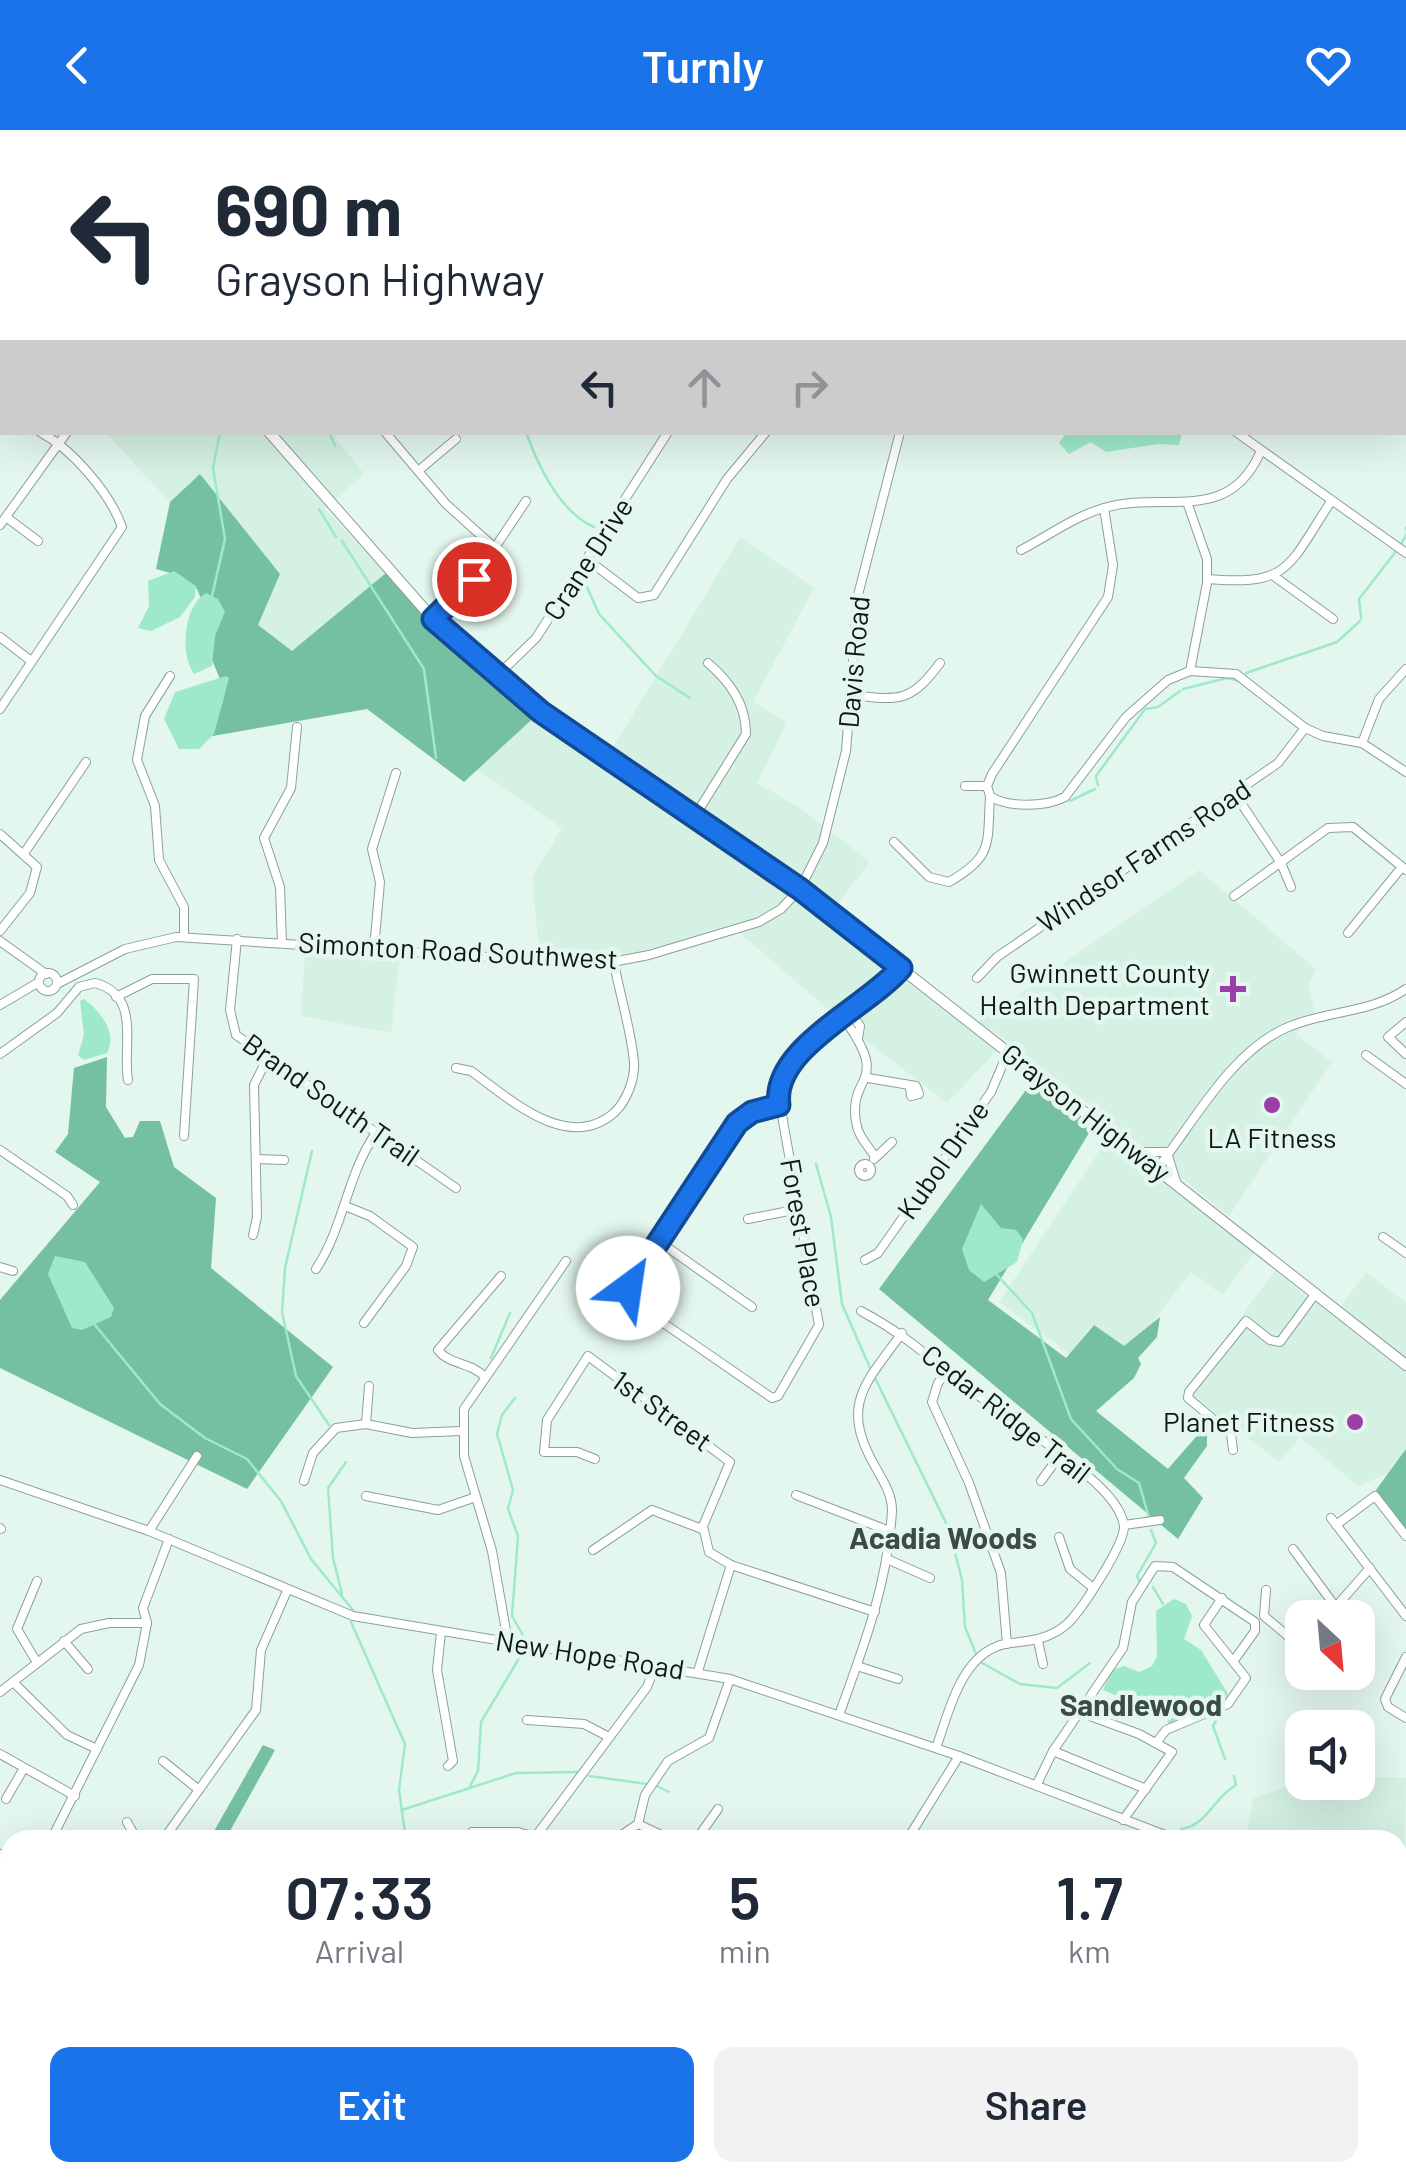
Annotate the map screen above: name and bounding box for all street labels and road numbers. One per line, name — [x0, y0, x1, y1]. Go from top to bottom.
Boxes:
street label: Crane Drive — [535, 491, 639, 626]
street label: Davis Road — [830, 594, 876, 729]
street label: Windsor Farms Road — [1030, 771, 1257, 939]
street label: Simonton Road Southwest — [298, 925, 619, 975]
street label: Brand South Trail — [237, 1026, 426, 1173]
street label: Grayson Highway — [995, 1036, 1178, 1189]
street label: Kubol Drive — [889, 1094, 995, 1225]
street label: Forest Place — [774, 1156, 834, 1310]
street label: Cedar Ridge Trail — [915, 1337, 1098, 1490]
street label: 1st Street — [606, 1362, 719, 1458]
street label: New Hope Road — [493, 1622, 687, 1686]

